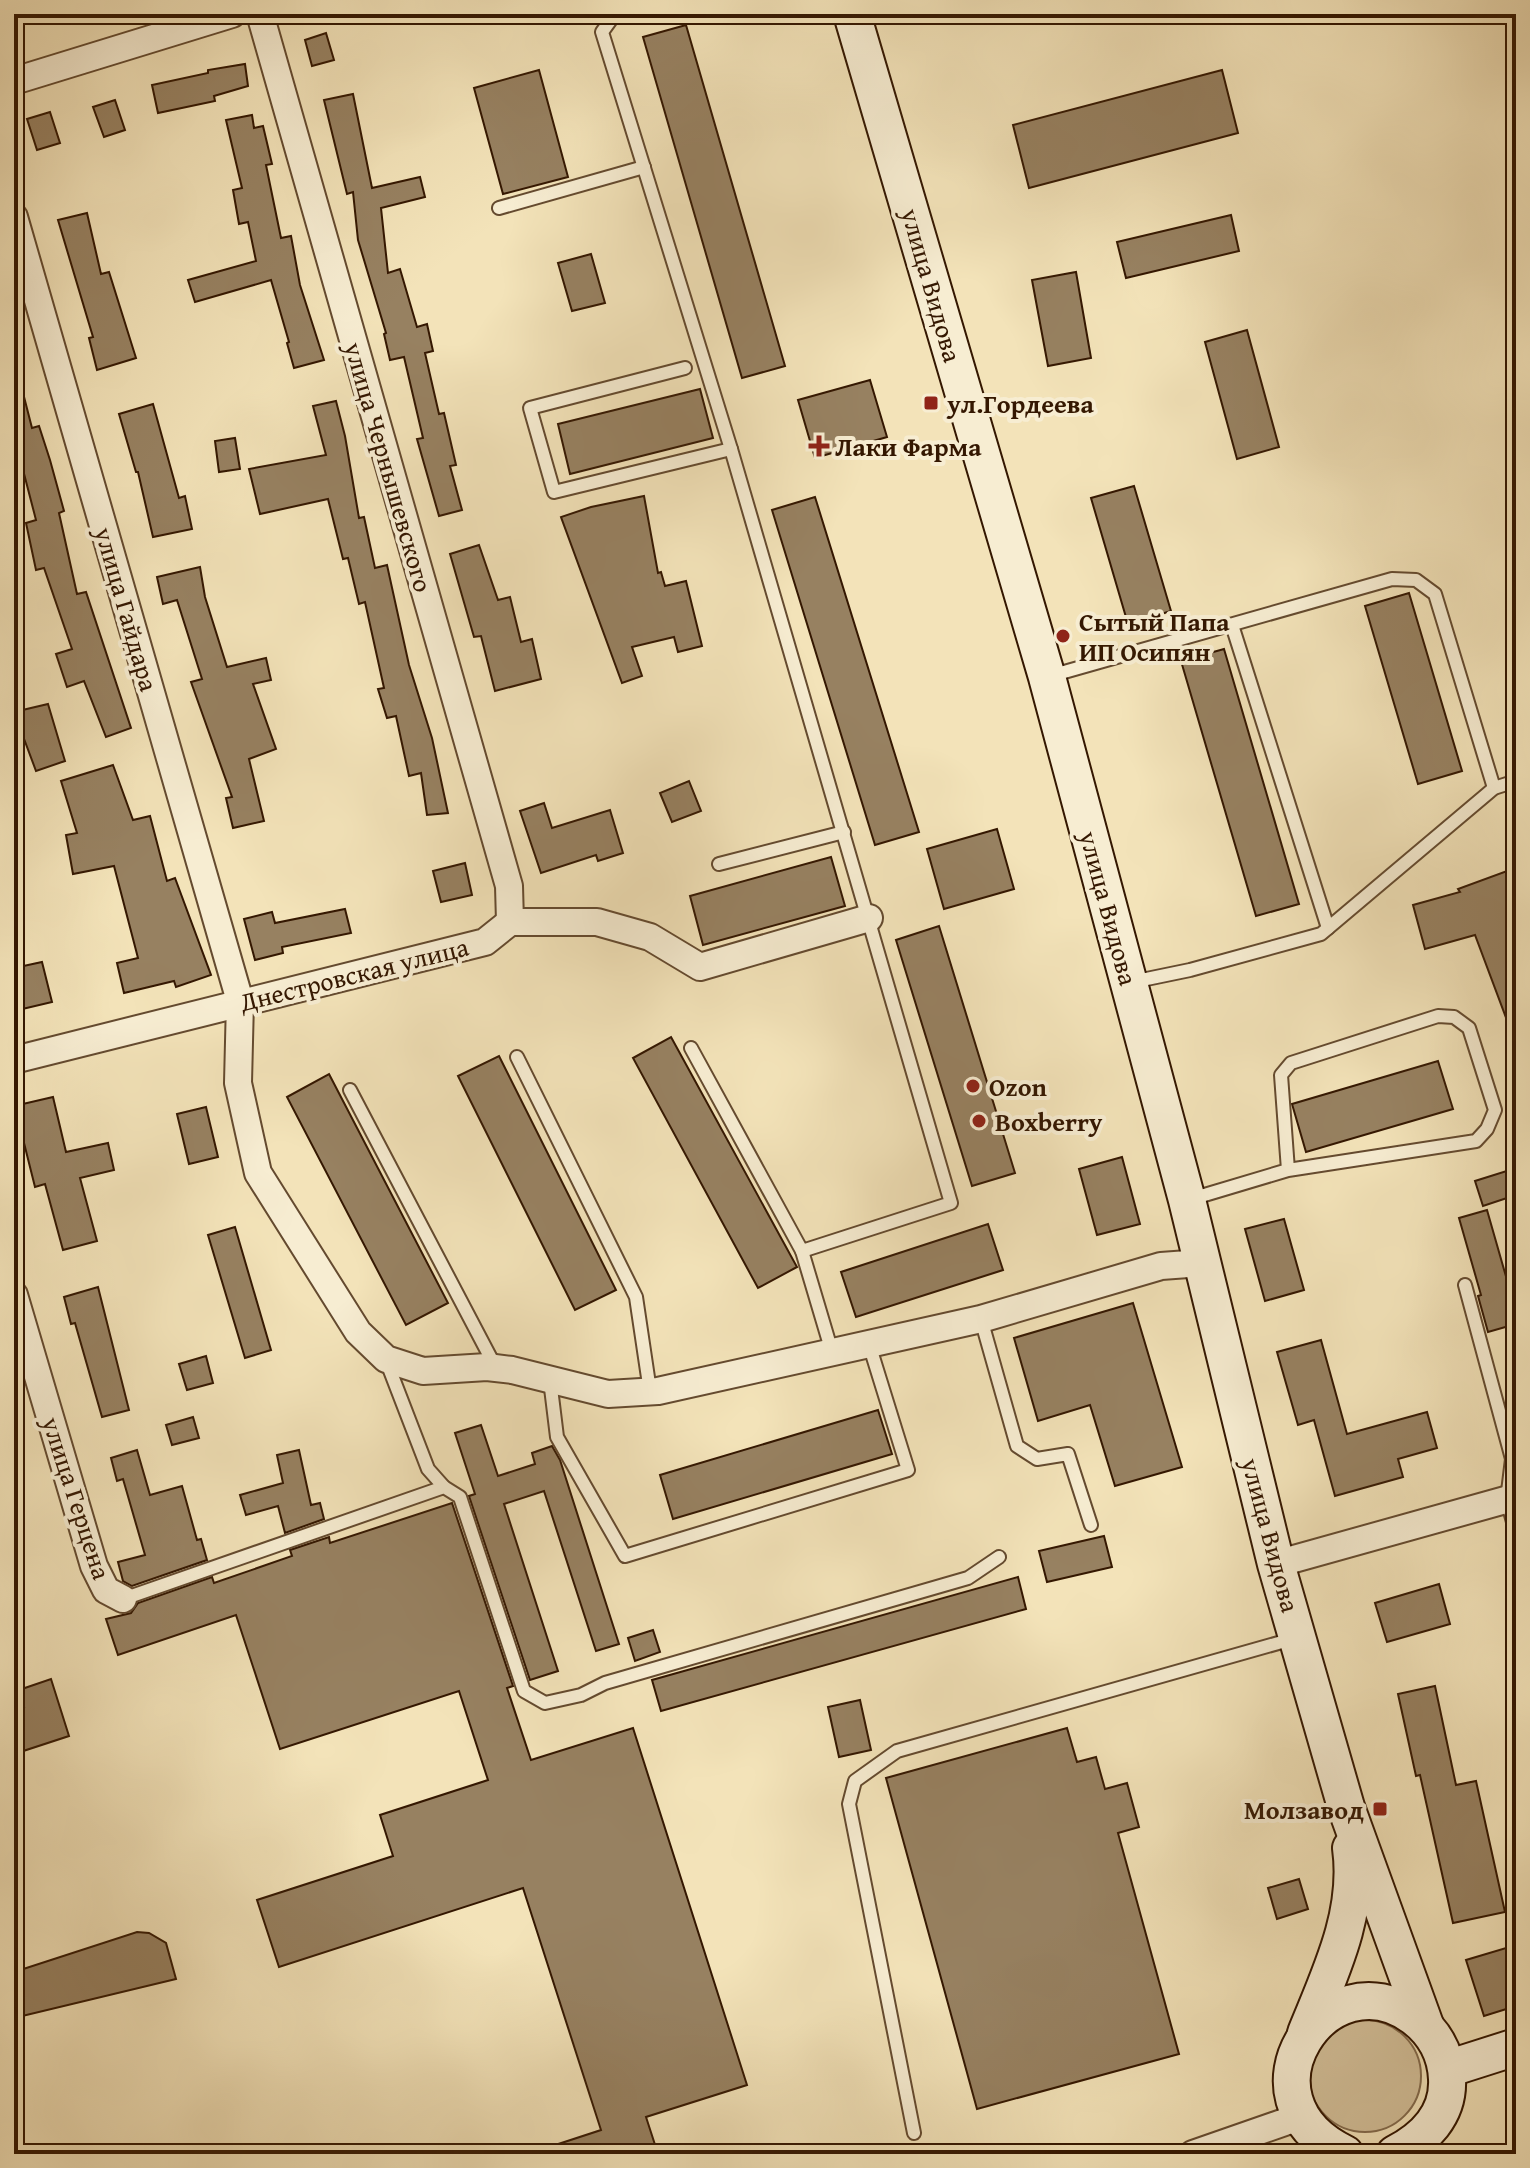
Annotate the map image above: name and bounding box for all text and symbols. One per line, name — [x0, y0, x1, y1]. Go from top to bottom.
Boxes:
street label: улица Видова — [891, 202, 973, 367]
street label: улица Чернышевского — [334, 336, 443, 597]
place label: ул.Гордеева — [946, 384, 1094, 423]
marker: ул.Гордеева — [922, 394, 940, 412]
place label: Лаки Фарма — [835, 427, 982, 466]
marker: Лаки Фарма — [810, 437, 828, 455]
street label: улица Гайдара — [85, 521, 169, 696]
place label: Сытый Папа ИП Осипян — [1079, 602, 1230, 671]
marker: Сытый Папа ИП Осипян — [1054, 627, 1072, 645]
street label: улица Видова — [1069, 825, 1149, 990]
street label: Днестровская улица — [235, 927, 473, 1022]
place label: Ozon — [989, 1067, 1048, 1106]
marker: Ozon — [964, 1077, 982, 1095]
place label: Boxberry — [995, 1102, 1103, 1141]
marker: Boxberry — [970, 1112, 988, 1130]
street label: улица Герцена — [32, 1411, 122, 1585]
street label: улица Видова — [1231, 1452, 1311, 1617]
place label: Молзавод — [1244, 1790, 1364, 1829]
marker: Молзавод — [1371, 1800, 1389, 1818]

